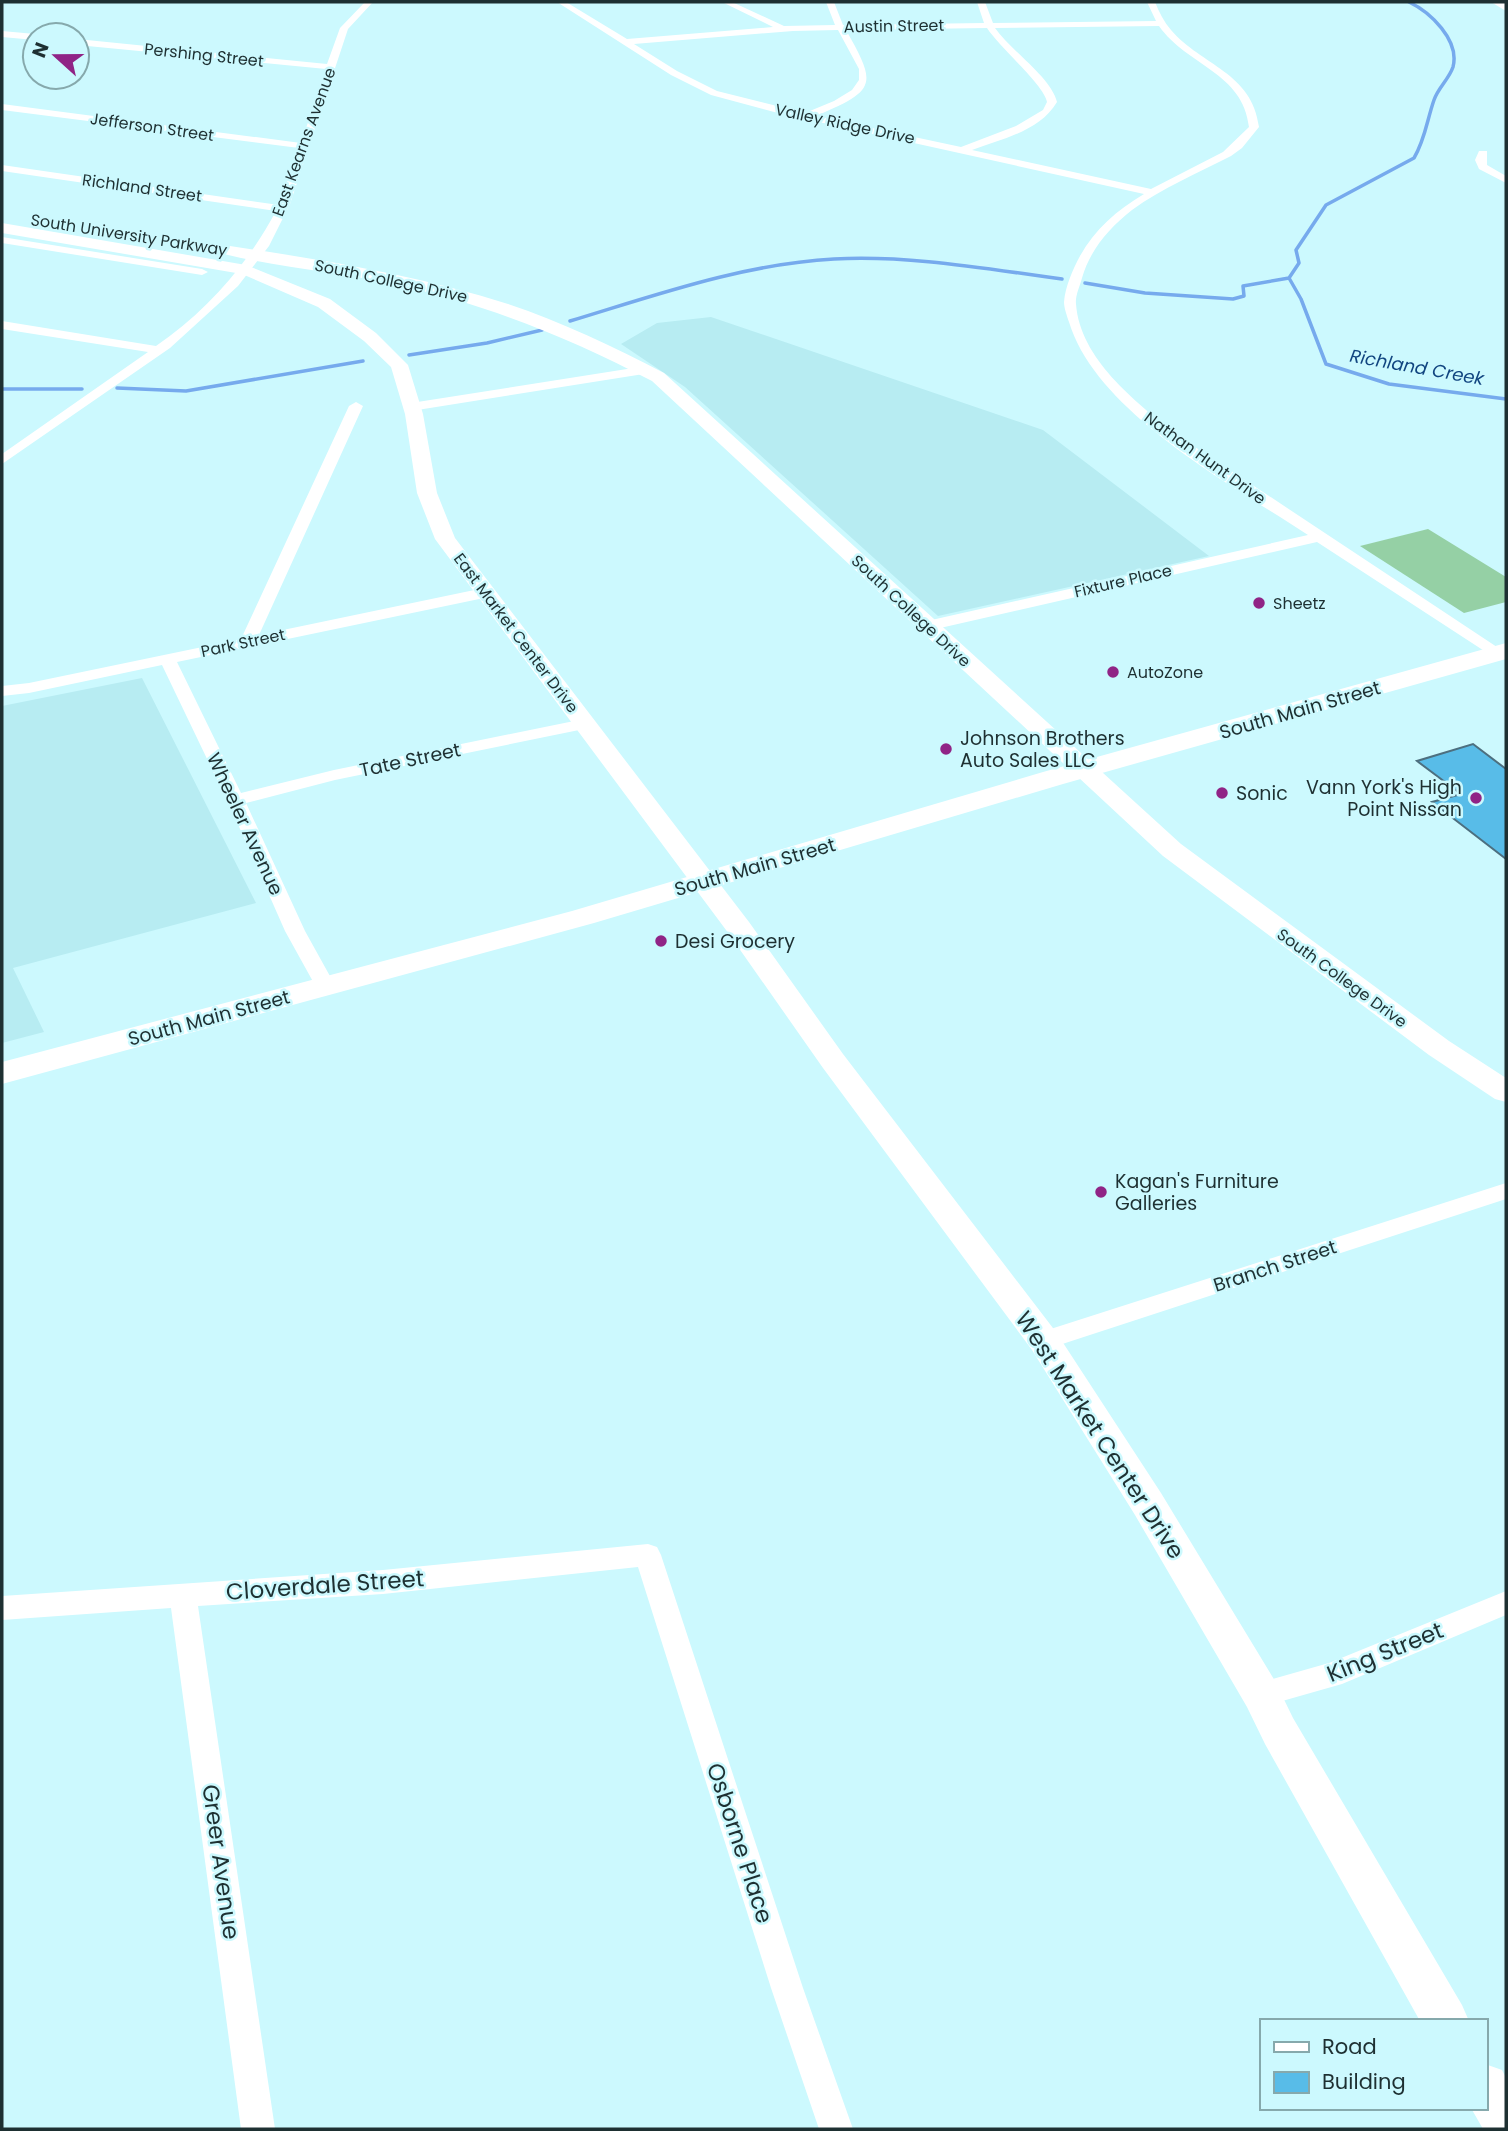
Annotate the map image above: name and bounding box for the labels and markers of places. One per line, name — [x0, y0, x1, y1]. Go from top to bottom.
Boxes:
place label: Sheetz — [1273, 592, 1326, 615]
marker: Sheetz — [1251, 595, 1267, 611]
place label: AutoZone — [1127, 661, 1203, 684]
marker: AutoZone — [1105, 664, 1121, 680]
place label: Johnson Brothers Auto Sales LLC — [960, 725, 1125, 774]
marker: Johnson Brothers Auto Sales LLC — [938, 741, 954, 757]
place label: Vann York's High Point Nissan — [1306, 774, 1462, 823]
place label: Sonic — [1236, 780, 1288, 807]
marker: Sonic — [1214, 785, 1230, 801]
marker: Vann York's High Point Nissan — [1468, 790, 1484, 806]
place label: Desi Grocery — [675, 928, 795, 955]
marker: Desi Grocery — [653, 933, 669, 949]
place label: Kagan's Furniture Galleries — [1115, 1168, 1279, 1217]
marker: Kagan's Furniture Galleries — [1093, 1184, 1109, 1200]

